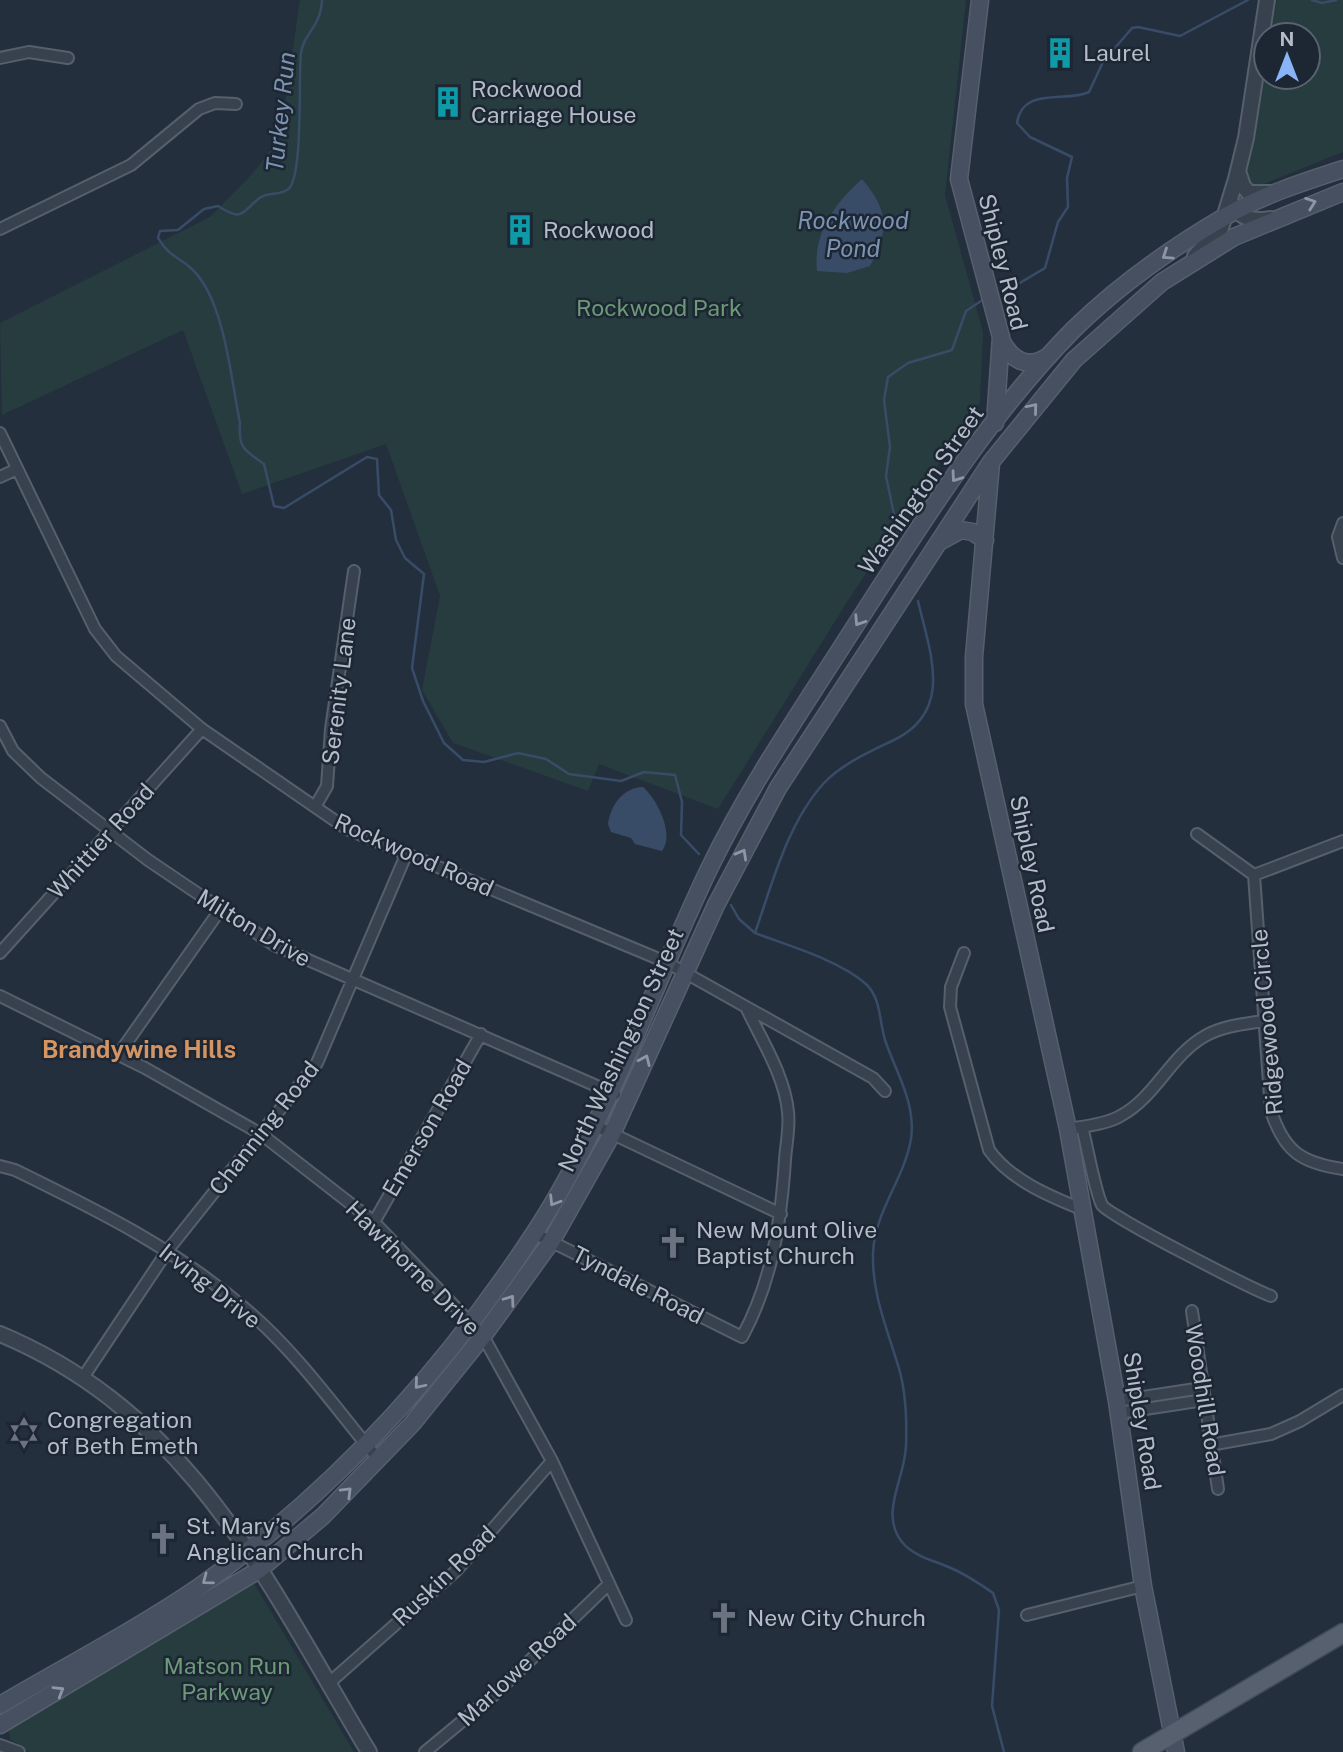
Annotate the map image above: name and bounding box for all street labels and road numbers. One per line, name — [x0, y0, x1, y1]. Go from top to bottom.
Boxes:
street label: Shipley Road — [973, 191, 1033, 333]
street label: Washington Street — [852, 400, 989, 579]
street label: Serenity Lane — [316, 616, 361, 766]
street label: Whittier Road — [42, 778, 159, 904]
street label: Shipley Road — [1005, 793, 1060, 935]
street label: Rockwood Road — [330, 807, 498, 902]
street label: Milton Drive — [193, 883, 316, 972]
street label: North Washington Street — [552, 924, 689, 1176]
street label: Ridgewood Circle — [1245, 928, 1288, 1116]
street label: Emerson Road — [376, 1054, 477, 1201]
street label: Channing Road — [203, 1056, 324, 1200]
street label: Hawthorne Drive — [341, 1195, 486, 1340]
street label: Irving Drive — [154, 1238, 266, 1334]
street label: Tyndale Road — [568, 1240, 709, 1329]
street label: Woodhill Road — [1180, 1322, 1231, 1478]
street label: Shipley Road — [1118, 1350, 1167, 1492]
street label: Ruskin Road — [387, 1520, 501, 1631]
street label: Marlowe Road — [452, 1608, 581, 1731]

